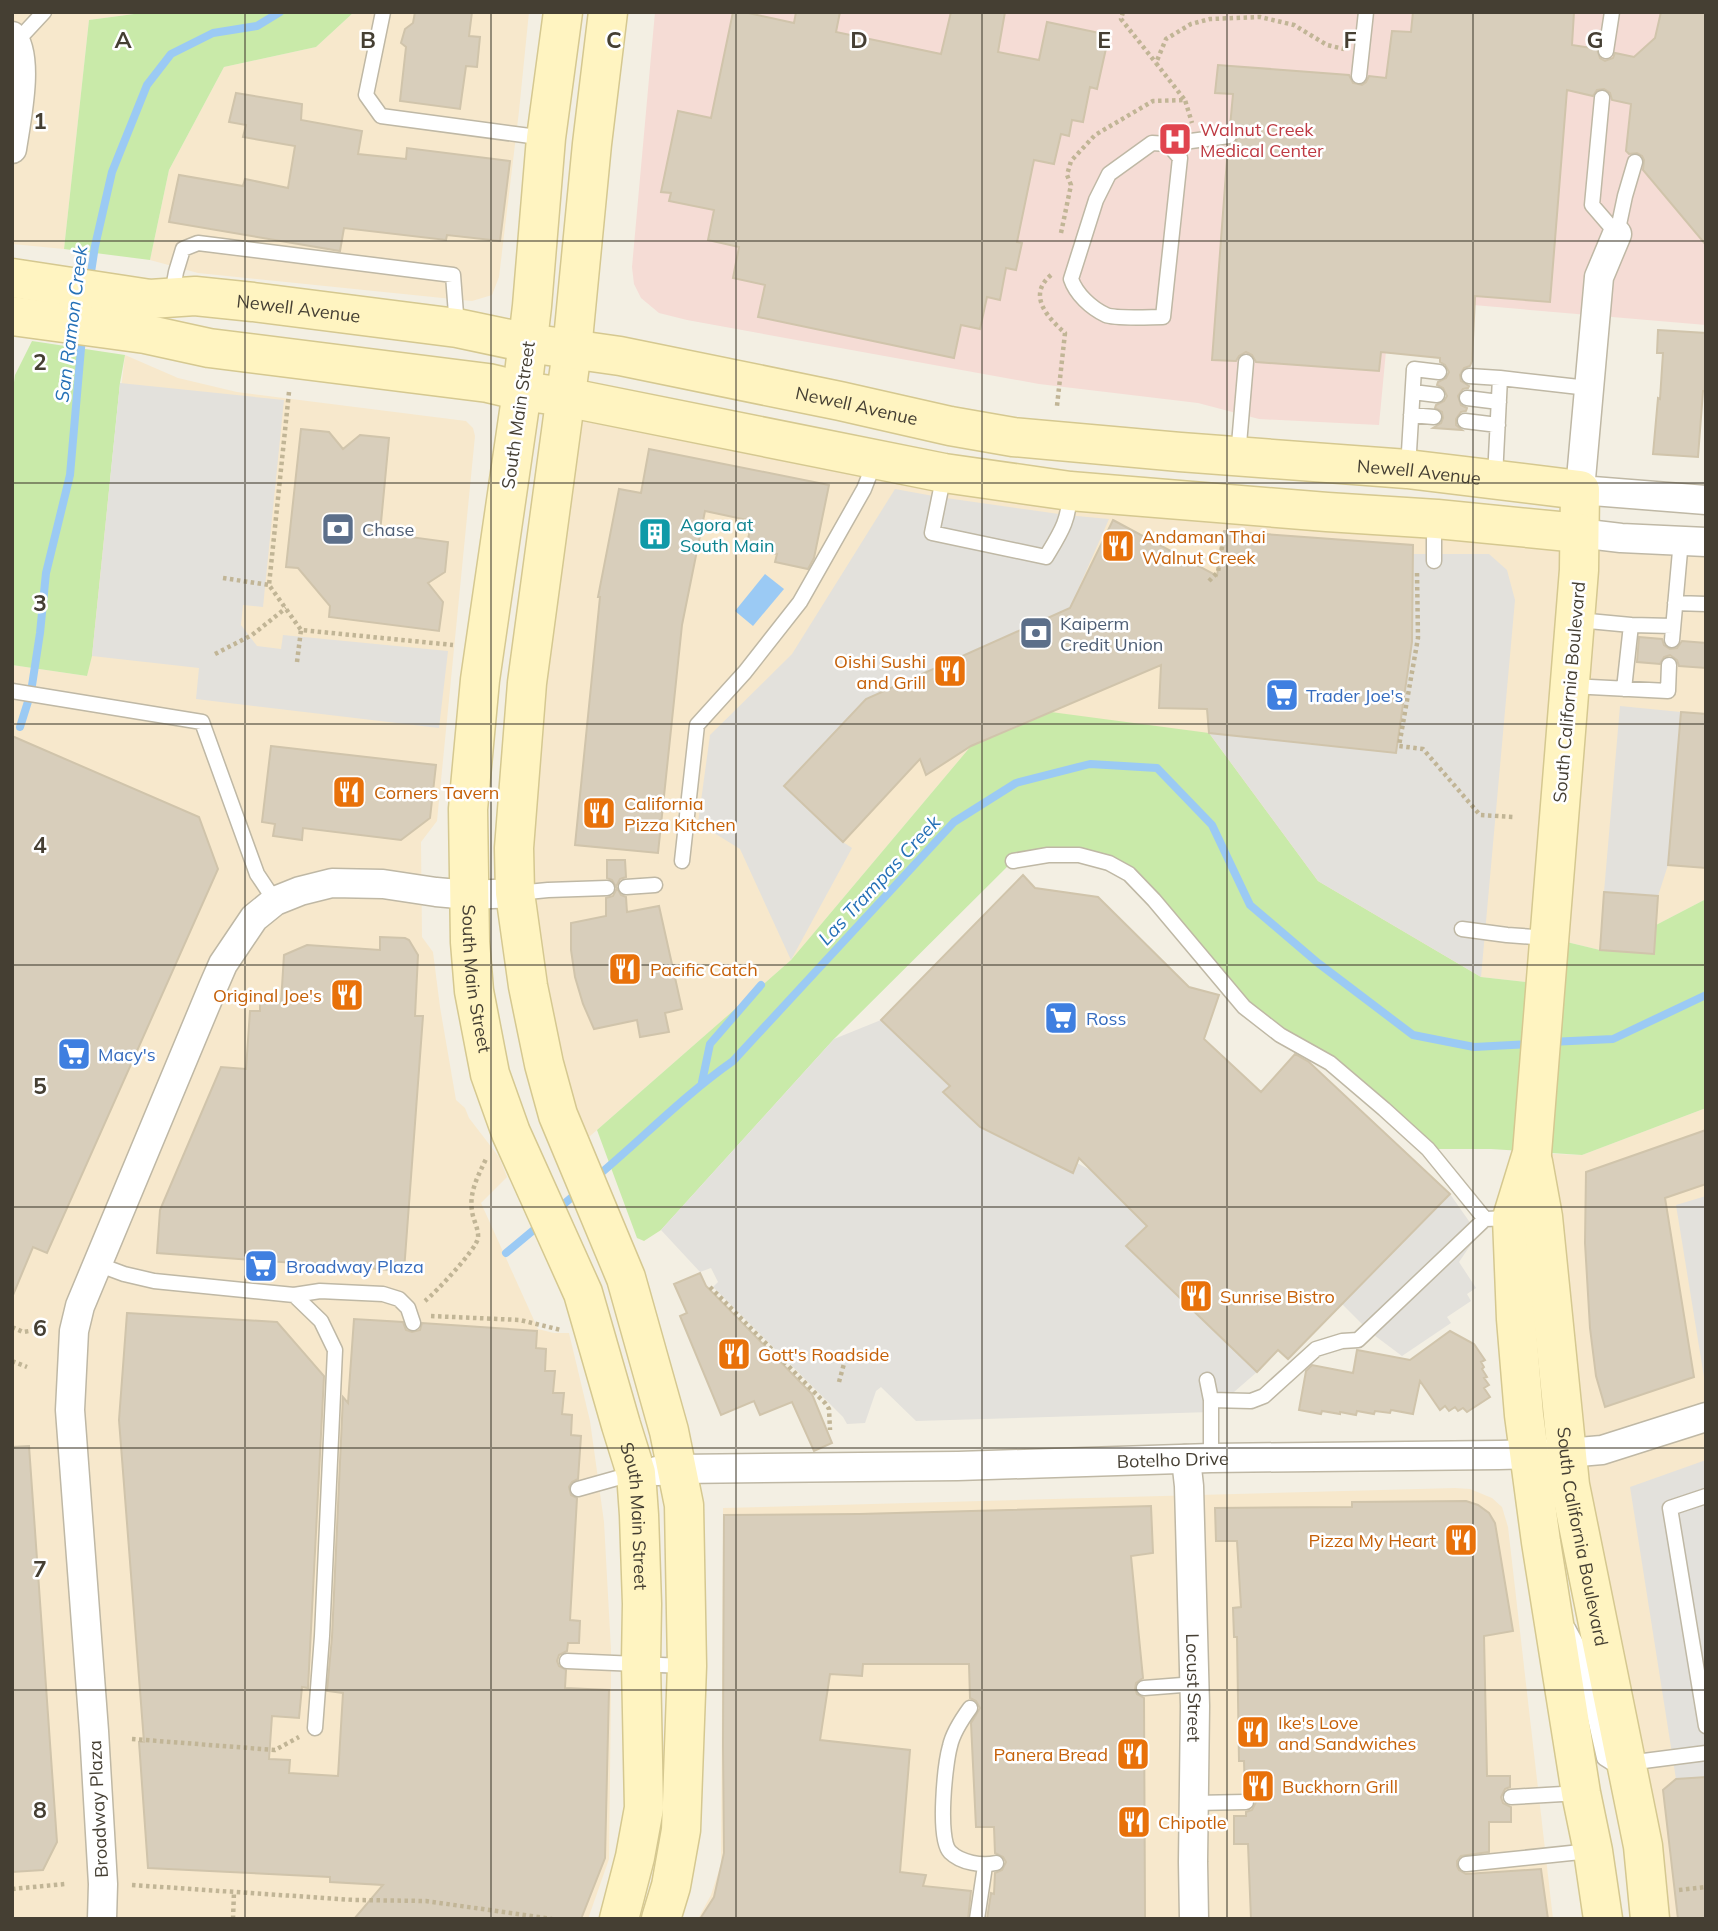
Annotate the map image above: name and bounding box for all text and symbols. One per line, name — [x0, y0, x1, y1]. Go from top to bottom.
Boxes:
text: A — [114, 25, 132, 54]
text: B — [360, 25, 376, 54]
text: C — [606, 25, 622, 54]
text: D — [850, 25, 868, 54]
text: E — [1097, 25, 1111, 54]
text: F — [1343, 25, 1357, 54]
text: G — [1586, 25, 1604, 54]
text: 1 — [33, 106, 47, 135]
place label: Walnut Creek Medical Center — [1200, 118, 1324, 162]
hospital icon: Walnut Creek Medical Center — [1156, 120, 1194, 158]
water label: San Ramon Creek — [49, 243, 93, 404]
street label: Newell Avenue — [236, 289, 362, 327]
street label: South Main Street — [496, 340, 540, 490]
text: 2 — [33, 347, 47, 376]
street label: Newell Avenue — [794, 381, 920, 430]
street label: Newell Avenue — [1356, 454, 1482, 489]
bank icon: Chase — [319, 510, 357, 548]
place label: Agora at South Main — [680, 513, 775, 557]
building icon: Agora at South Main — [636, 515, 674, 553]
place label: Chase — [362, 518, 414, 541]
place label: Andaman Thai Walnut Creek — [1142, 525, 1266, 569]
restaurant icon: Andaman Thai Walnut Creek — [1099, 527, 1137, 565]
street label: South California Boulevard — [1548, 580, 1590, 804]
text: 3 — [33, 588, 47, 617]
place label: Kaiperm Credit Union — [1060, 612, 1163, 656]
bank icon: Kaiperm Credit Union — [1017, 614, 1055, 652]
place label: Oishi Sushi and Grill — [834, 650, 926, 694]
restaurant icon: Oishi Sushi and Grill — [931, 652, 969, 690]
supermarket icon: Trader Joe's — [1263, 676, 1301, 714]
place label: Trader Joe's — [1306, 684, 1404, 707]
restaurant icon: Corners Tavern — [330, 773, 368, 811]
place label: Corners Tavern — [374, 781, 499, 804]
place label: California Pizza Kitchen — [624, 792, 736, 836]
restaurant icon: California Pizza Kitchen — [580, 794, 618, 832]
water label: Las Trampas Creek — [813, 809, 946, 950]
text: 4 — [33, 830, 47, 859]
street label: South Main Street — [458, 904, 497, 1055]
restaurant icon: Pacific Catch — [606, 950, 644, 988]
place label: Pacific Catch — [650, 958, 758, 981]
restaurant icon: Original Joe's — [328, 976, 366, 1014]
place label: Original Joe's — [213, 984, 322, 1007]
supermarket icon: Ross — [1042, 999, 1080, 1037]
place label: Ross — [1086, 1007, 1126, 1030]
supermarket icon: Macy's — [55, 1035, 93, 1073]
place label: Macy's — [98, 1043, 156, 1066]
text: 5 — [33, 1071, 47, 1100]
supermarket icon: Broadway Plaza — [242, 1247, 280, 1285]
place label: Broadway Plaza — [286, 1255, 424, 1278]
restaurant icon: Sunrise Bistro — [1177, 1277, 1215, 1315]
place label: Sunrise Bistro — [1220, 1285, 1335, 1308]
text: 6 — [33, 1313, 47, 1342]
restaurant icon: Gott's Roadside — [715, 1335, 753, 1373]
place label: Gott's Roadside — [758, 1343, 889, 1366]
street label: South California Boulevard — [1553, 1426, 1614, 1648]
street label: South Main Street — [616, 1439, 653, 1590]
street label: Botelho Drive — [1117, 1446, 1229, 1472]
restaurant icon: Pizza My Heart — [1442, 1521, 1480, 1559]
place label: Pizza My Heart — [1309, 1529, 1436, 1552]
text: 7 — [33, 1554, 47, 1583]
street label: Locust Street — [1182, 1633, 1207, 1742]
place label: Ike's Love and Sandwiches — [1278, 1711, 1416, 1755]
restaurant icon: Ike's Love and Sandwiches — [1234, 1713, 1272, 1751]
restaurant icon: Panera Bread — [1114, 1735, 1152, 1773]
street label: Broadway Plaza — [83, 1740, 113, 1878]
place label: Panera Bread — [994, 1743, 1108, 1766]
restaurant icon: Buckhorn Grill — [1239, 1767, 1277, 1805]
place label: Buckhorn Grill — [1282, 1775, 1398, 1798]
text: 8 — [33, 1795, 47, 1824]
restaurant icon: Chipotle — [1115, 1803, 1153, 1841]
place label: Chipotle — [1158, 1811, 1227, 1834]

